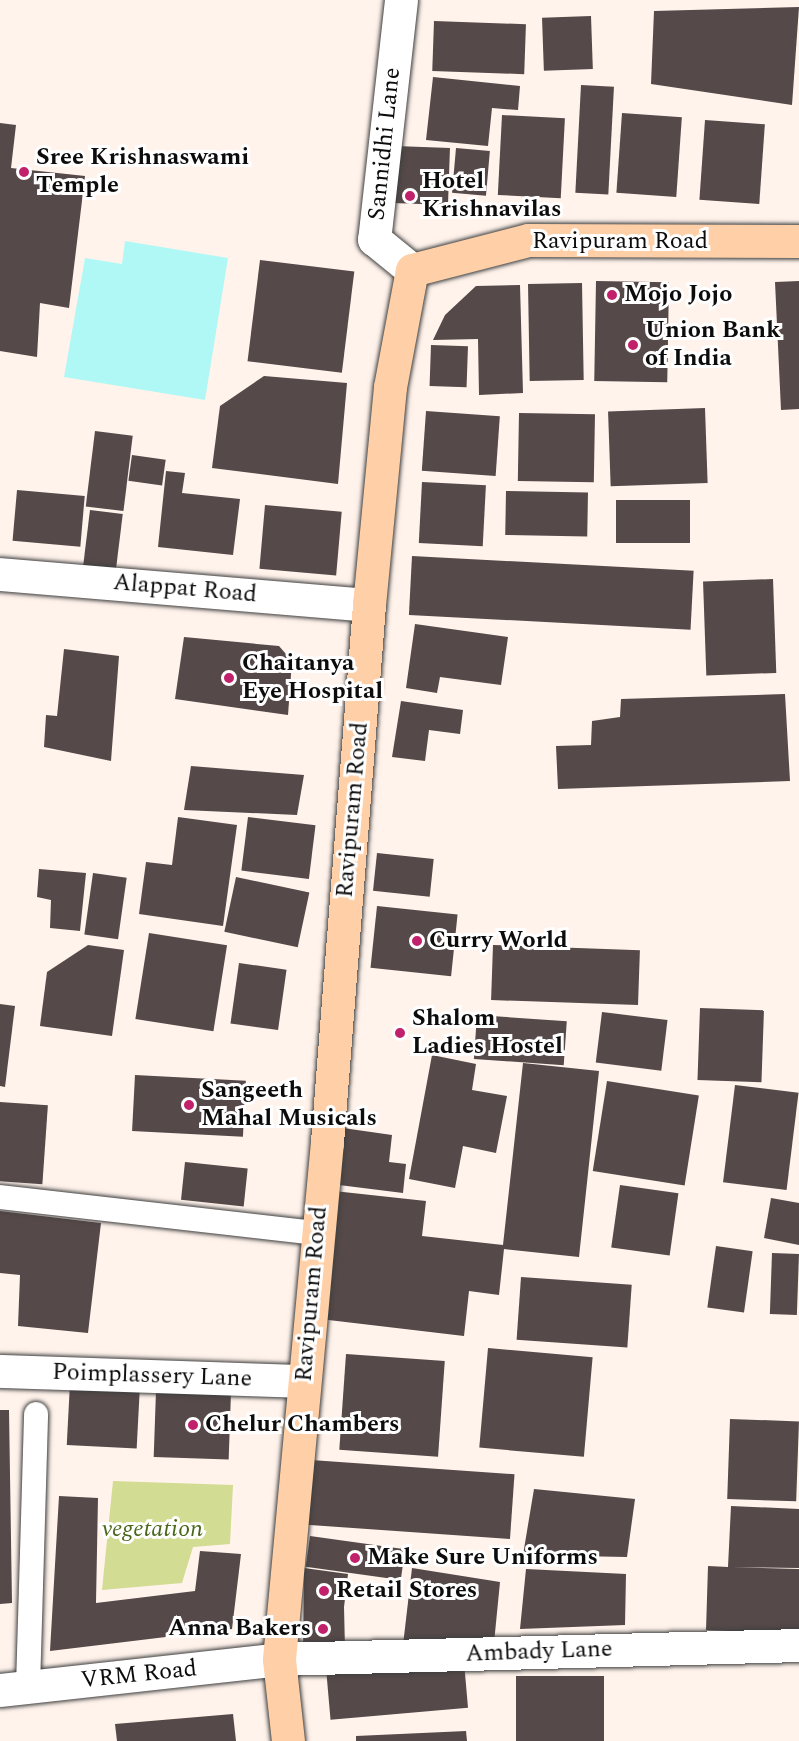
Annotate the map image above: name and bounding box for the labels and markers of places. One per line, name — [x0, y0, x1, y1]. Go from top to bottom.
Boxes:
place label: Sree Krishnaswami Temple — [36, 144, 249, 200]
marker: Sree Krishnaswami Temple — [17, 165, 31, 179]
place label: Hotel Krishnavilas — [422, 168, 561, 224]
marker: Hotel Krishnavilas — [403, 189, 417, 203]
place label: Mojo Jojo — [624, 281, 732, 309]
marker: Mojo Jojo — [605, 288, 619, 302]
place label: Union Bank of India — [645, 317, 781, 373]
marker: Union Bank of India — [626, 338, 640, 352]
place label: Chaitanya Eye Hospital — [242, 650, 383, 706]
marker: Chaitanya Eye Hospital — [220, 669, 238, 687]
place label: Curry World — [429, 927, 568, 955]
marker: Curry World — [410, 934, 424, 948]
place label: Shalom Ladies Hostel — [412, 1005, 563, 1061]
marker: Shalom Ladies Hostel — [393, 1026, 407, 1040]
place label: Sangeeth Mahal Musicals — [201, 1077, 377, 1133]
marker: Sangeeth Mahal Musicals — [182, 1098, 196, 1112]
place label: Chelur Chambers — [205, 1411, 399, 1439]
marker: Chelur Chambers — [186, 1418, 200, 1432]
place label: Make Sure Uniforms — [367, 1544, 598, 1572]
marker: Make Sure Uniforms — [348, 1551, 362, 1565]
place label: Retail Stores — [336, 1577, 477, 1605]
marker: Retail Stores — [317, 1584, 331, 1598]
place label: Anna Bakers — [168, 1615, 311, 1643]
marker: Anna Bakers — [316, 1622, 330, 1636]

